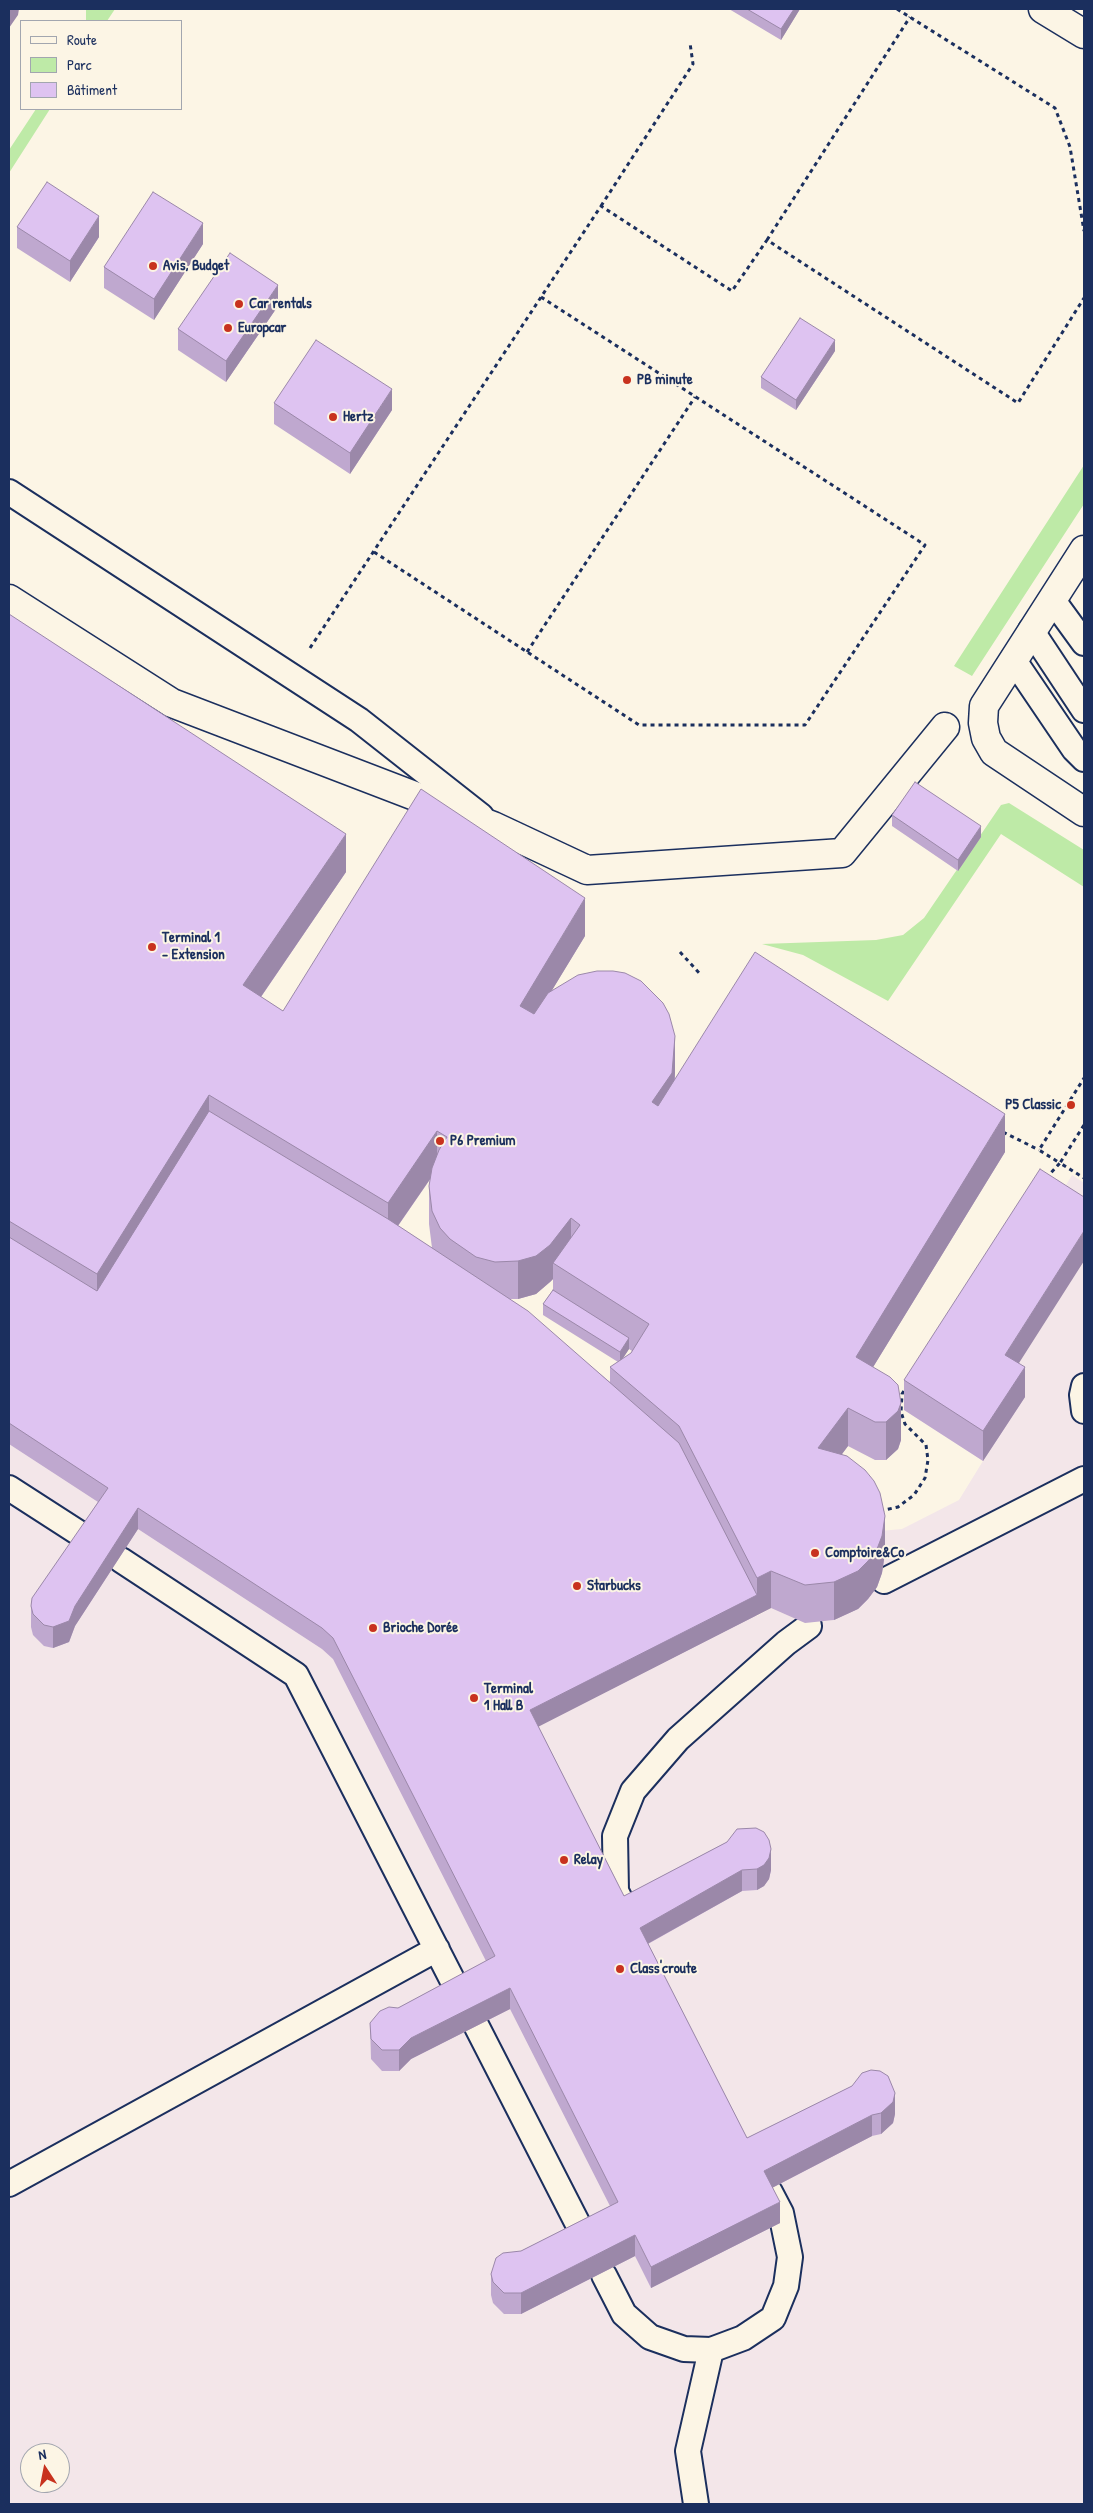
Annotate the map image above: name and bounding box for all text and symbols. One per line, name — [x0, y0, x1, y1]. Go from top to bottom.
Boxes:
legend — [20, 20, 182, 110]
text: Route — [67, 29, 97, 50]
text: Parc — [67, 54, 92, 75]
text: Bâtiment — [67, 79, 117, 100]
place label: Avis, Budget — [163, 257, 229, 275]
marker: Avis, Budget — [147, 260, 159, 272]
place label: Car rentals — [249, 295, 312, 313]
marker: Car rentals — [233, 298, 245, 310]
place label: Europcar — [238, 319, 286, 337]
marker: Europcar — [222, 322, 234, 334]
place label: PB minute — [637, 371, 693, 389]
marker: PB minute — [621, 374, 633, 386]
place label: Hertz — [343, 408, 373, 426]
marker: Hertz — [327, 411, 339, 423]
place label: Terminal 1 - Extension — [162, 929, 225, 964]
marker: Terminal 1 - Extension — [146, 941, 158, 953]
place label: P5 Classic — [1005, 1096, 1061, 1114]
marker: P5 Classic — [1065, 1099, 1077, 1111]
place label: P6 Premium — [450, 1132, 515, 1150]
marker: P6 Premium — [434, 1135, 446, 1147]
place label: Comptoire&Co — [825, 1544, 904, 1562]
marker: Comptoire&Co — [809, 1547, 821, 1559]
place label: Starbucks — [587, 1577, 641, 1595]
marker: Starbucks — [571, 1580, 583, 1592]
place label: Brioche Dorée — [383, 1619, 458, 1637]
marker: Brioche Dorée — [367, 1622, 379, 1634]
place label: Terminal 1 Hall B — [484, 1680, 533, 1715]
marker: Terminal 1 Hall B — [468, 1692, 480, 1704]
place label: Relay — [574, 1851, 603, 1869]
marker: Relay — [558, 1854, 570, 1866]
place label: Class'croute — [630, 1960, 697, 1978]
marker: Class'croute — [614, 1963, 626, 1975]
north arrow — [20, 2443, 70, 2493]
text: N — [37, 2444, 48, 2464]

